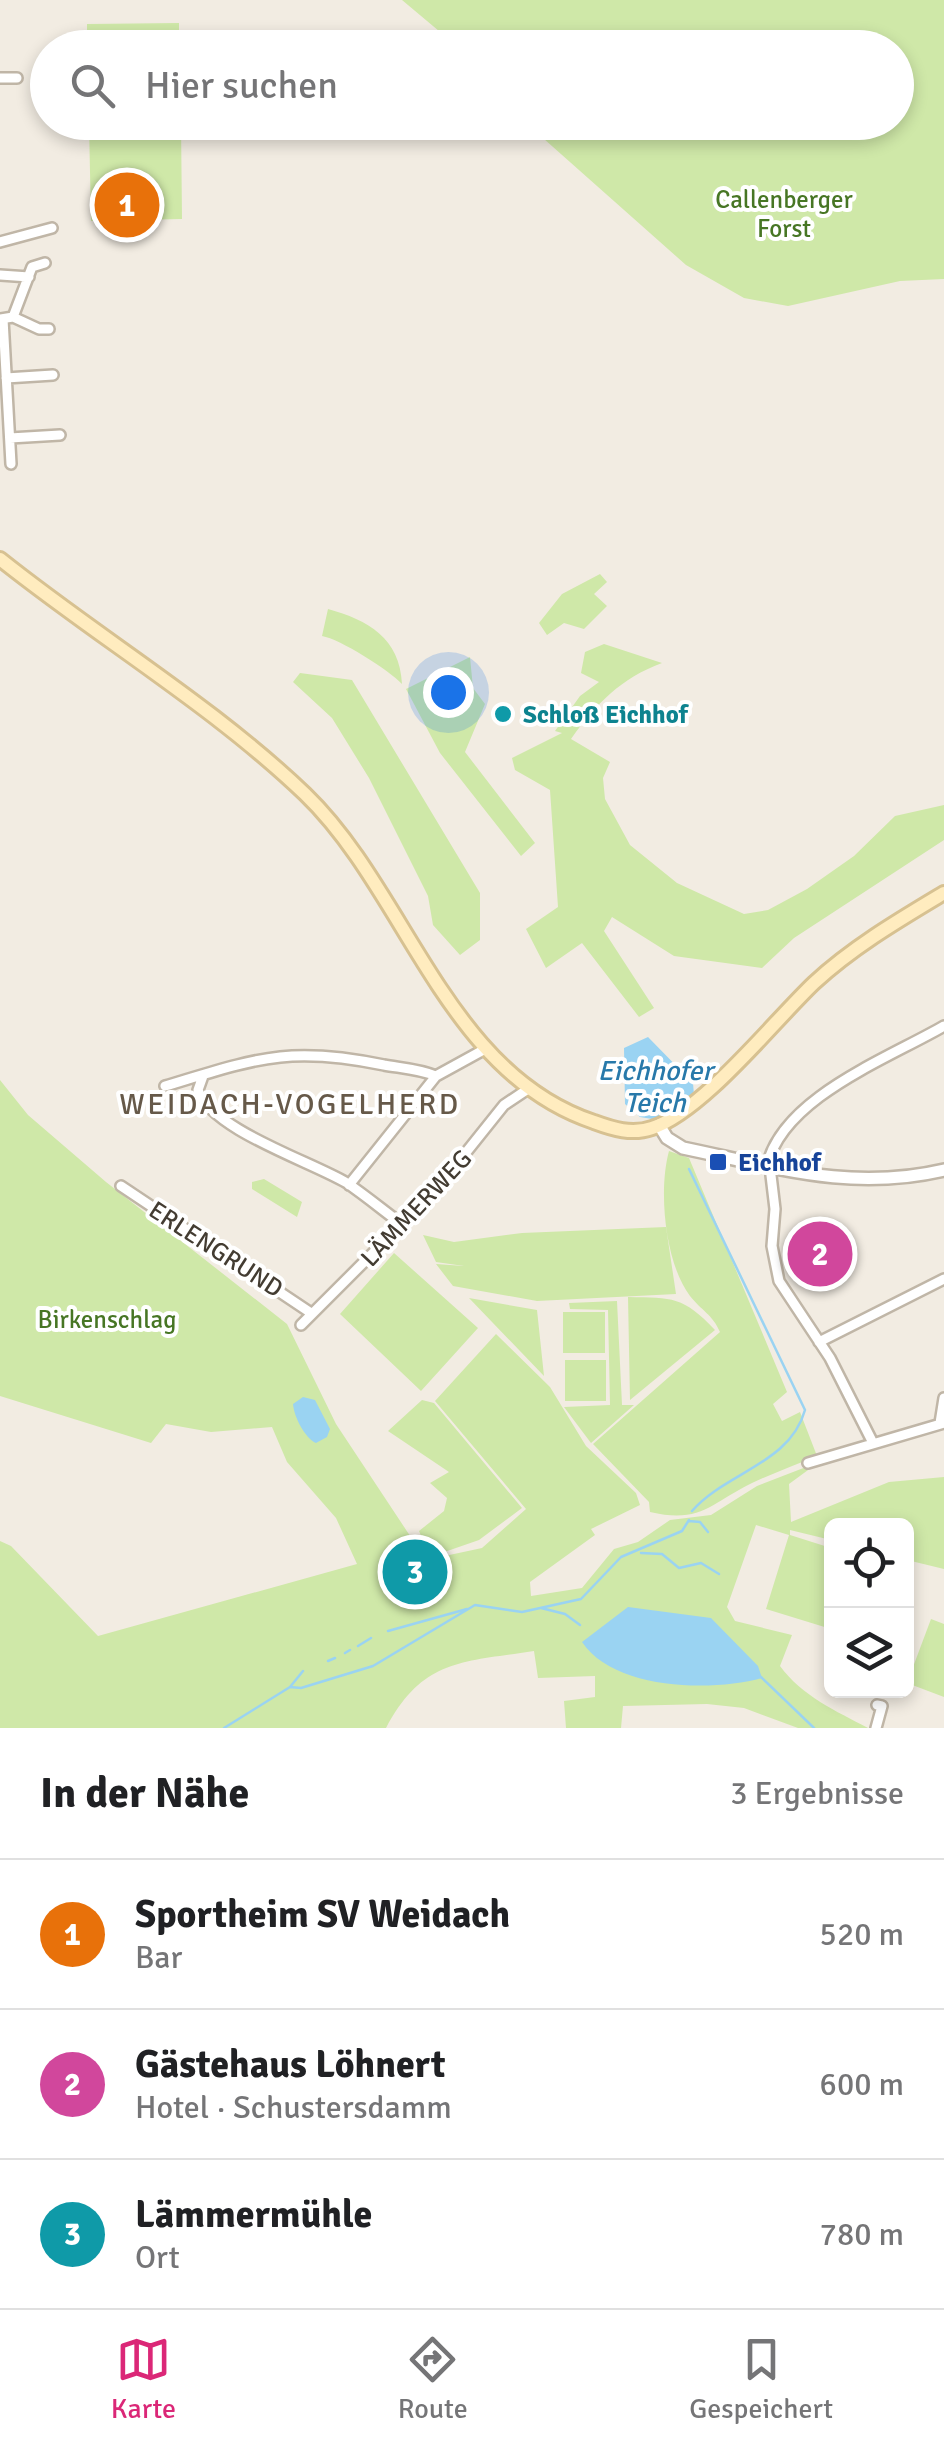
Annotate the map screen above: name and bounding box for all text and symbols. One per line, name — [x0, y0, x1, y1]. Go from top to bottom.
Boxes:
search box — [30, 30, 914, 140]
icon: search — [65, 58, 120, 113]
text: Hier suchen — [145, 62, 338, 109]
pin: 1 — [94, 168, 160, 242]
park label: Callenberger Forst — [715, 184, 854, 244]
your location — [423, 667, 474, 718]
place label: Schloß Eichhof — [523, 699, 690, 730]
marker: Schloß Eichhof — [492, 703, 514, 725]
water label: Eichhofer Teich — [598, 1054, 716, 1120]
district label: WEIDACH-VOGELHERD — [119, 1086, 461, 1123]
street label: LÄMMERWEG — [354, 1143, 478, 1273]
place label: Eichhof — [738, 1147, 823, 1178]
marker: Eichhof — [707, 1151, 729, 1173]
street label: ERLENGRUND — [143, 1194, 289, 1304]
pin: 2 — [788, 1216, 852, 1292]
park label: Birkenschlag — [38, 1304, 176, 1335]
map controls — [824, 1518, 914, 1698]
button: locate — [824, 1518, 914, 1608]
pin: 3 — [382, 1534, 448, 1610]
button: layers — [824, 1608, 914, 1698]
text: In der Nähe — [40, 1768, 249, 1819]
text: 3 Ergebnisse — [730, 1774, 904, 1813]
text: Sportheim SV Weidach — [135, 1891, 510, 1938]
text: 1 — [64, 1915, 81, 1954]
text: 520 m — [820, 1915, 904, 1954]
text: Bar — [135, 1938, 182, 1977]
text: Gästehaus Löhnert — [135, 2041, 446, 2088]
text: 2 — [64, 2065, 81, 2104]
text: 600 m — [820, 2065, 904, 2104]
text: Hotel · Schustersdamm — [135, 2088, 452, 2127]
text: Lämmermühle — [135, 2191, 372, 2238]
text: 3 — [64, 2215, 81, 2254]
text: 780 m — [820, 2215, 904, 2254]
text: Ort — [135, 2238, 180, 2277]
tab: Karte — [111, 2332, 176, 2426]
tab: Route — [398, 2332, 468, 2426]
tab: Gespeichert — [689, 2332, 833, 2426]

